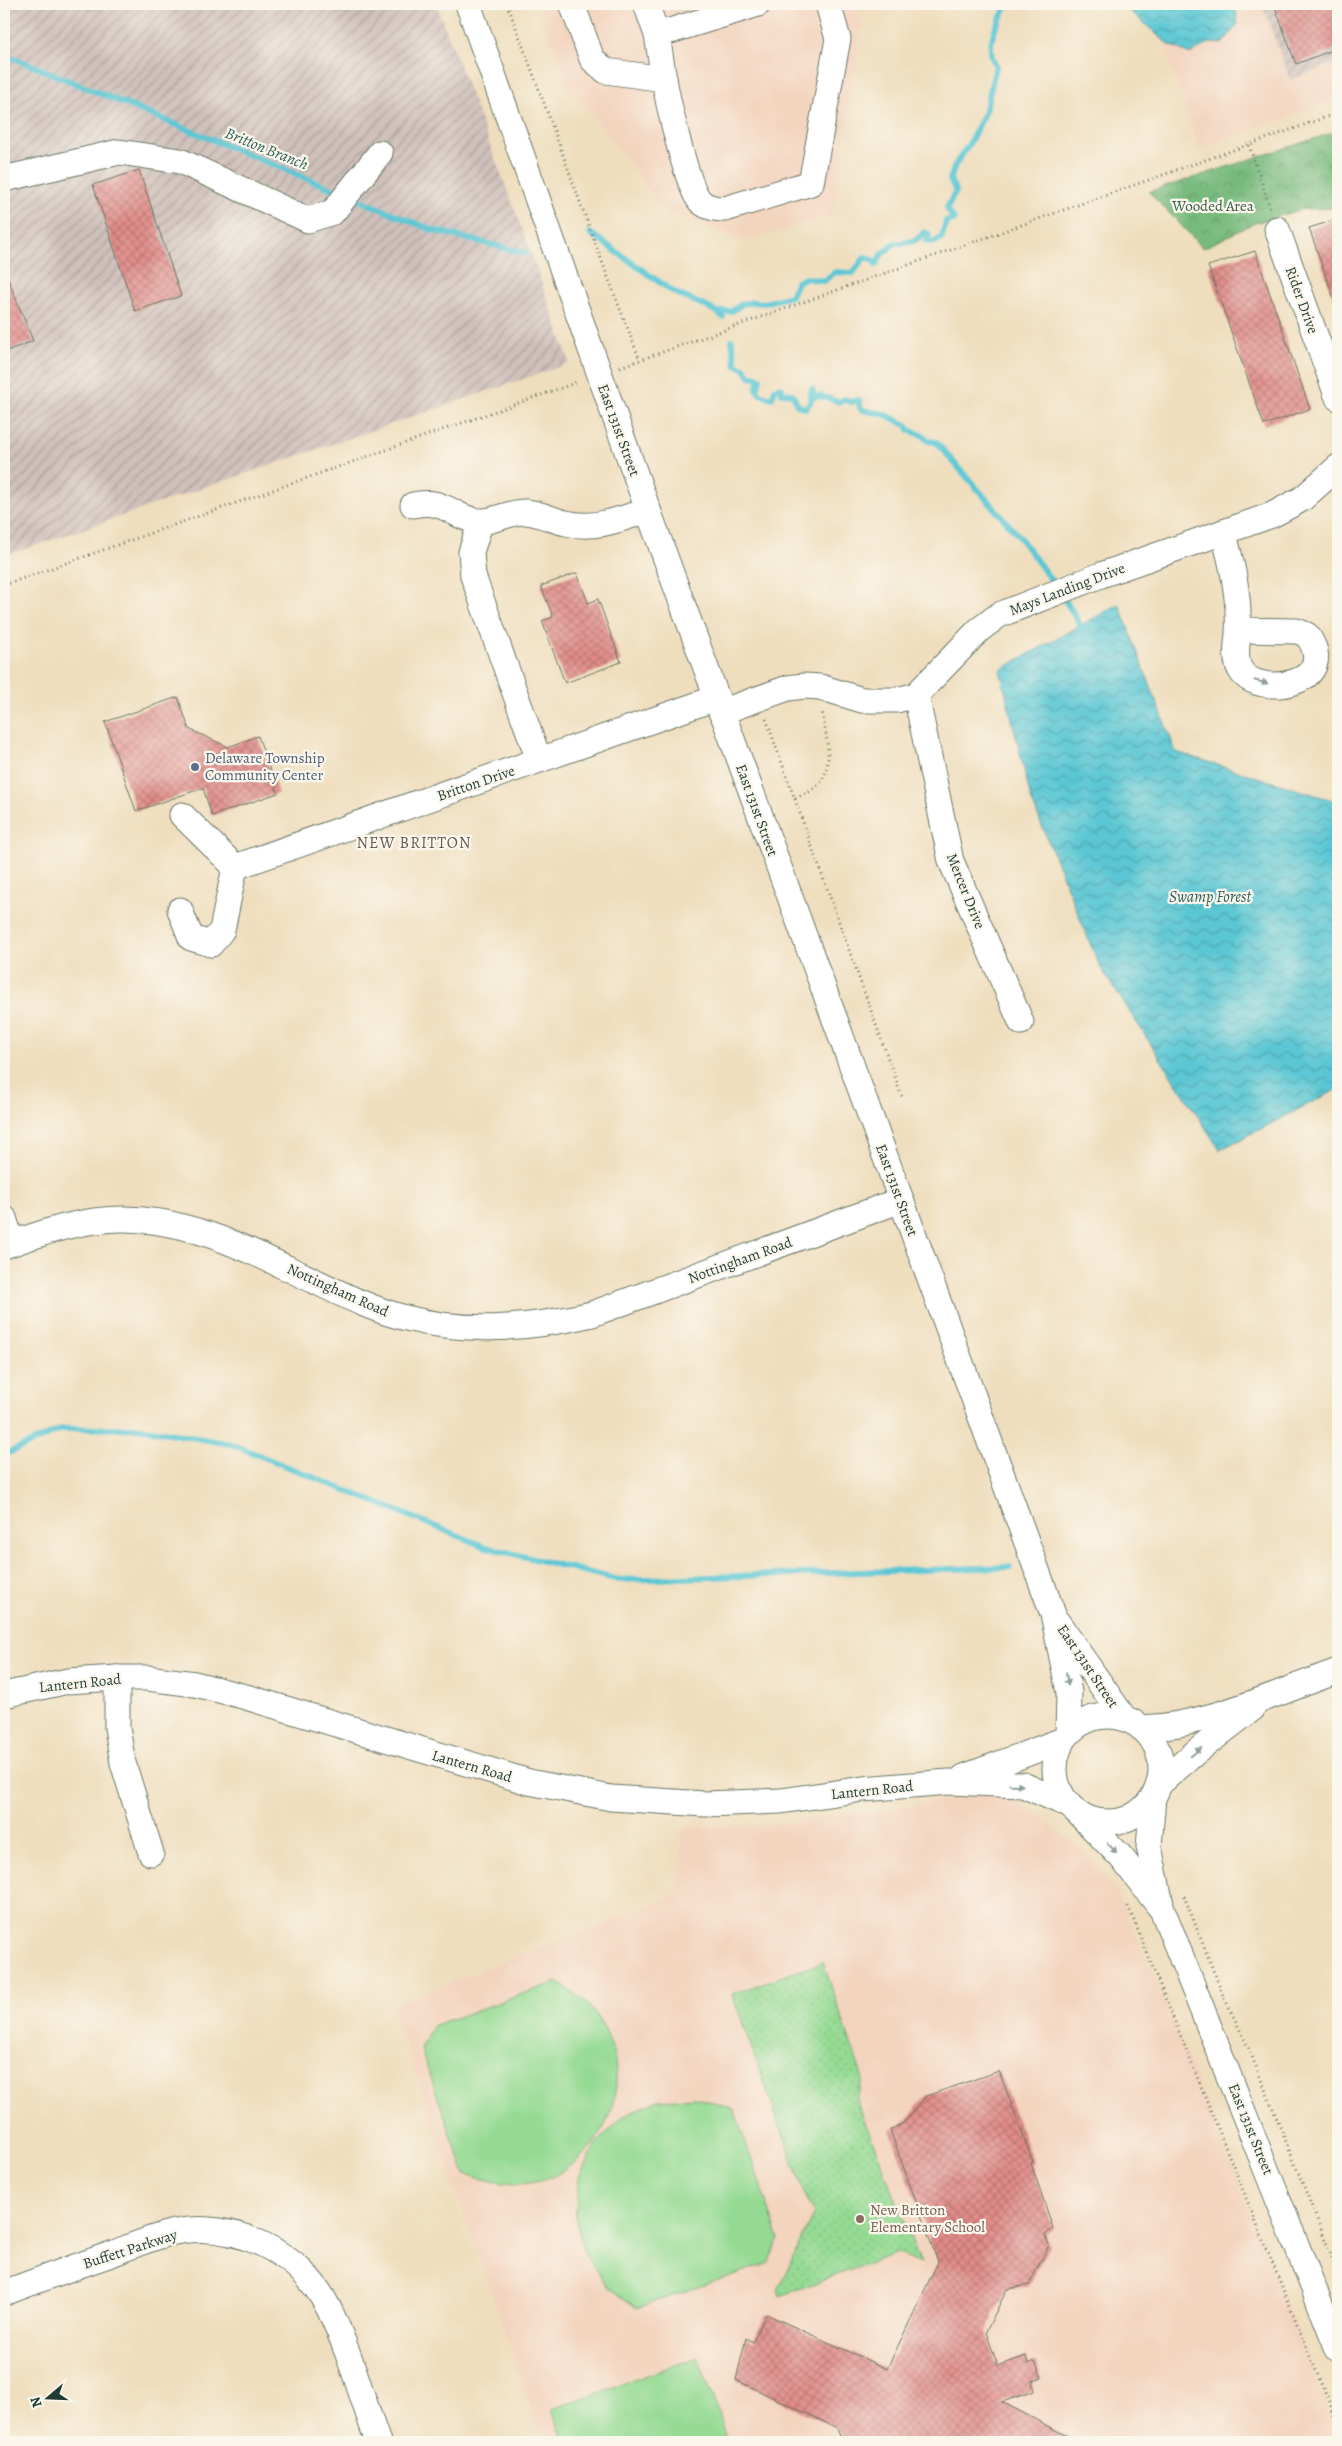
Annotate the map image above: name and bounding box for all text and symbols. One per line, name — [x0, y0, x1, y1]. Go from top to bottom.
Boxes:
water label: Britton Branch — [222, 122, 312, 176]
park label: Wooded Area — [1171, 196, 1254, 216]
street label: Rider Drive — [1281, 263, 1324, 337]
street label: East 131st Street — [593, 381, 645, 479]
street label: Mays Landing Drive — [1006, 558, 1128, 620]
one-way arrow — [1253, 678, 1268, 686]
place label: Delaware Township Community Center — [205, 748, 325, 785]
street label: Britton Drive — [434, 760, 518, 806]
marker: Delaware Township Community Center — [189, 761, 201, 773]
street label: East 131st Street — [731, 761, 783, 859]
district label: NEW BRITTON — [357, 832, 471, 854]
street label: Mercer Drive — [942, 850, 990, 932]
water label: Swamp Forest — [1169, 886, 1252, 908]
street label: East 131st Street — [871, 1141, 923, 1239]
street label: Nottingham Road — [685, 1232, 796, 1288]
street label: Nottingham Road — [284, 1259, 393, 1322]
street label: East 131st Street — [1053, 1620, 1123, 1712]
street label: Lantern Road — [38, 1669, 123, 1697]
one-way arrow — [1063, 1672, 1071, 1688]
street label: Lantern Road — [430, 1745, 515, 1787]
one-way arrow — [1189, 1746, 1202, 1757]
street label: Lantern Road — [830, 1776, 915, 1804]
one-way arrow — [1008, 1781, 1024, 1789]
one-way arrow — [1106, 1842, 1118, 1854]
street label: East 131st Street — [1224, 2080, 1278, 2178]
place label: New Britton Elementary School — [870, 2200, 985, 2237]
marker: New Britton Elementary School — [854, 2213, 866, 2225]
street label: Buffett Parkway — [80, 2224, 180, 2274]
north arrow — [22, 2374, 72, 2424]
text: N — [26, 2394, 47, 2410]

